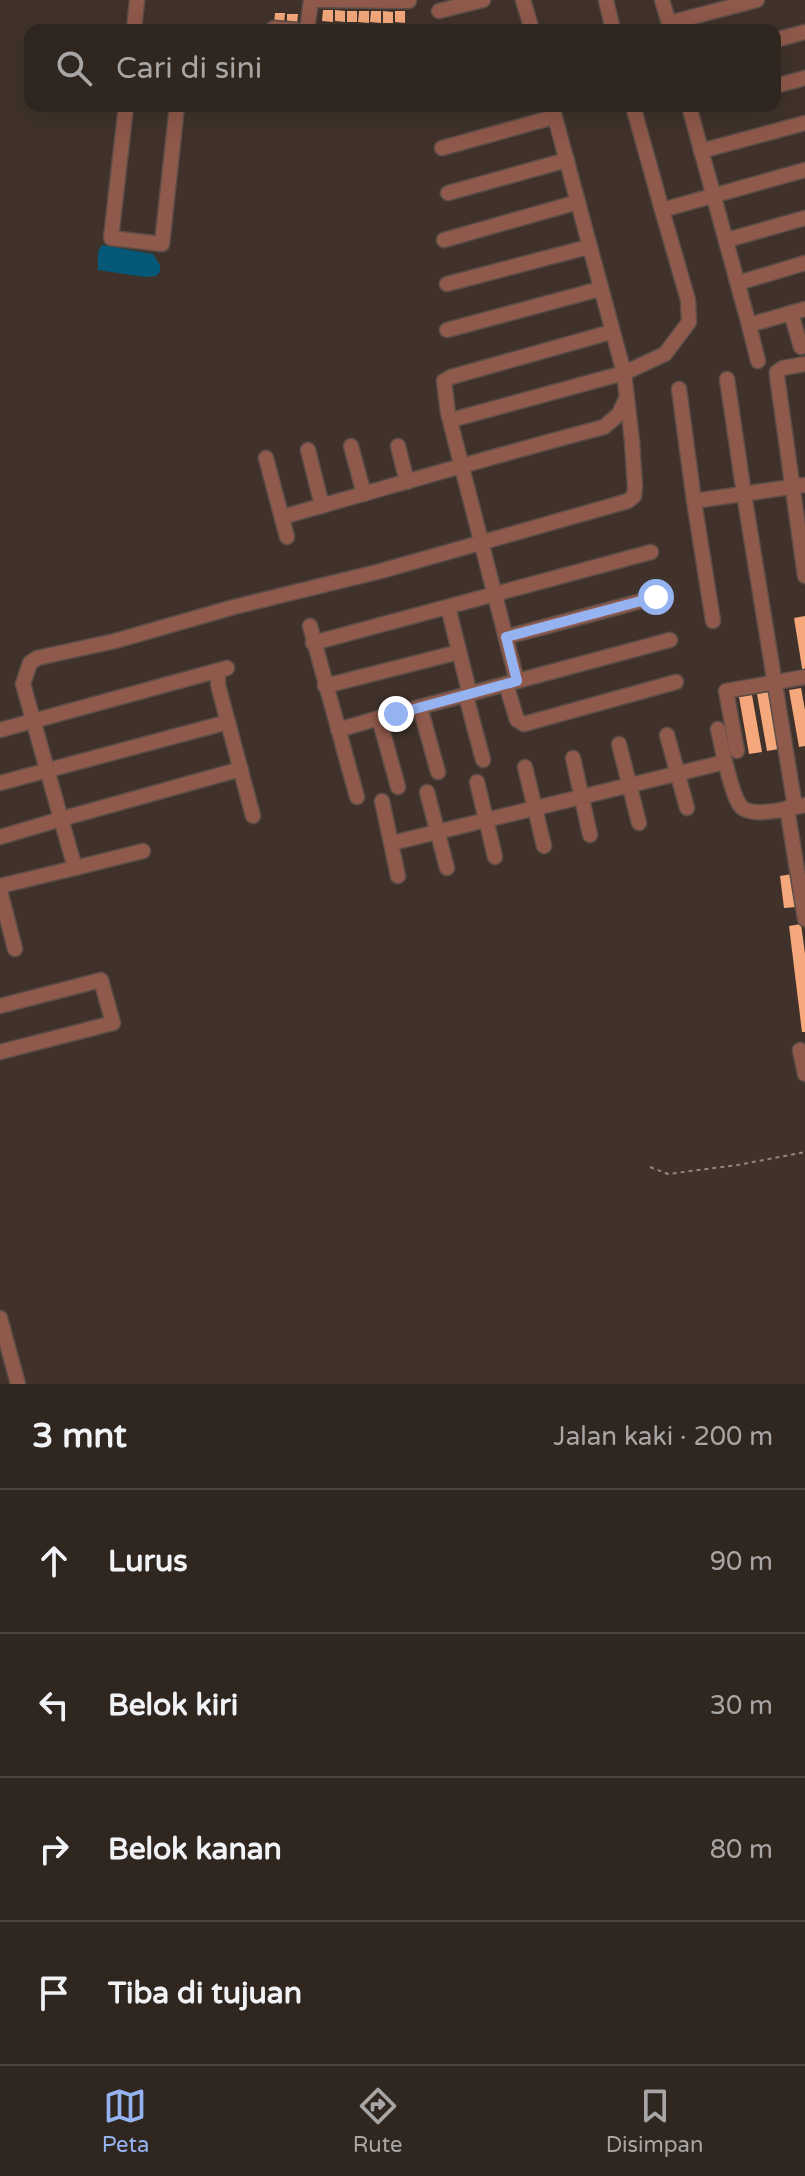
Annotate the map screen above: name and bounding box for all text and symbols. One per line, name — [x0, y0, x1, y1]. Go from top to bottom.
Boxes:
search box — [24, 24, 781, 112]
icon: search — [52, 46, 96, 90]
text: Cari di sini — [116, 50, 262, 87]
route start — [638, 579, 674, 615]
route end — [378, 696, 414, 732]
text: 3 mnt — [32, 1416, 127, 1457]
text: Jalan kaki · 200 m — [554, 1421, 773, 1452]
icon: ahead — [32, 1539, 76, 1583]
text: Lurus — [108, 1543, 188, 1580]
text: 90 m — [710, 1546, 773, 1577]
icon: left — [32, 1683, 76, 1727]
text: Belok kiri — [108, 1687, 238, 1724]
text: 30 m — [710, 1690, 773, 1721]
icon: right — [32, 1827, 76, 1871]
text: Belok kanan — [108, 1831, 282, 1868]
text: 80 m — [710, 1834, 773, 1865]
icon: arrive — [32, 1971, 76, 2015]
text: Tiba di tujuan — [108, 1975, 302, 2012]
tab: Peta — [102, 2084, 149, 2158]
tab: Rute — [353, 2084, 402, 2158]
tab: Disimpan — [606, 2084, 703, 2158]

